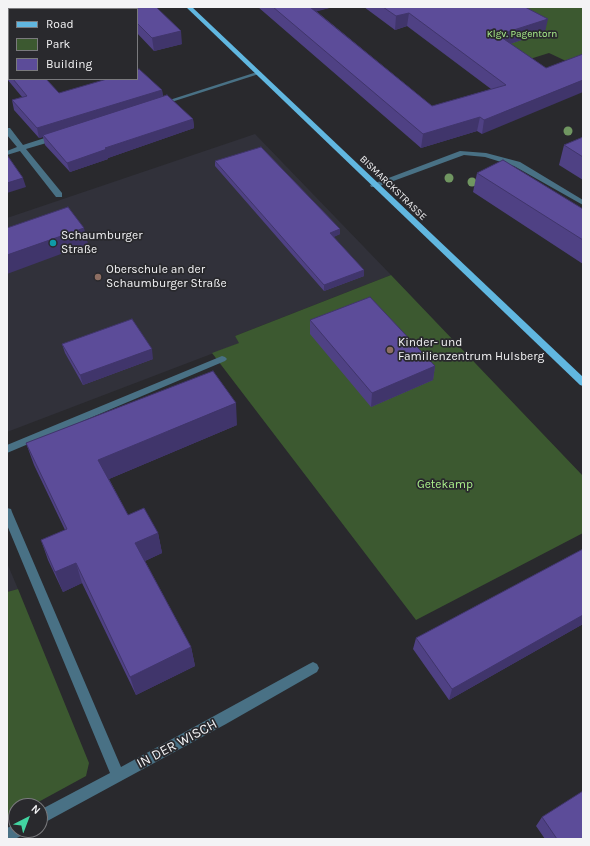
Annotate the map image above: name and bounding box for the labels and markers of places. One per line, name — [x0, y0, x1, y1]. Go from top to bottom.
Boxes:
place label: Schaumburger Straße — [61, 229, 143, 257]
marker: Schaumburger Straße — [48, 238, 58, 248]
place label: Oberschule an der Schaumburger Straße — [106, 263, 227, 291]
marker: Oberschule an der Schaumburger Straße — [93, 272, 103, 282]
place label: Kinder- und Familienzentrum Hulsberg — [398, 336, 544, 364]
marker: Kinder- und Familienzentrum Hulsberg — [385, 345, 395, 355]

